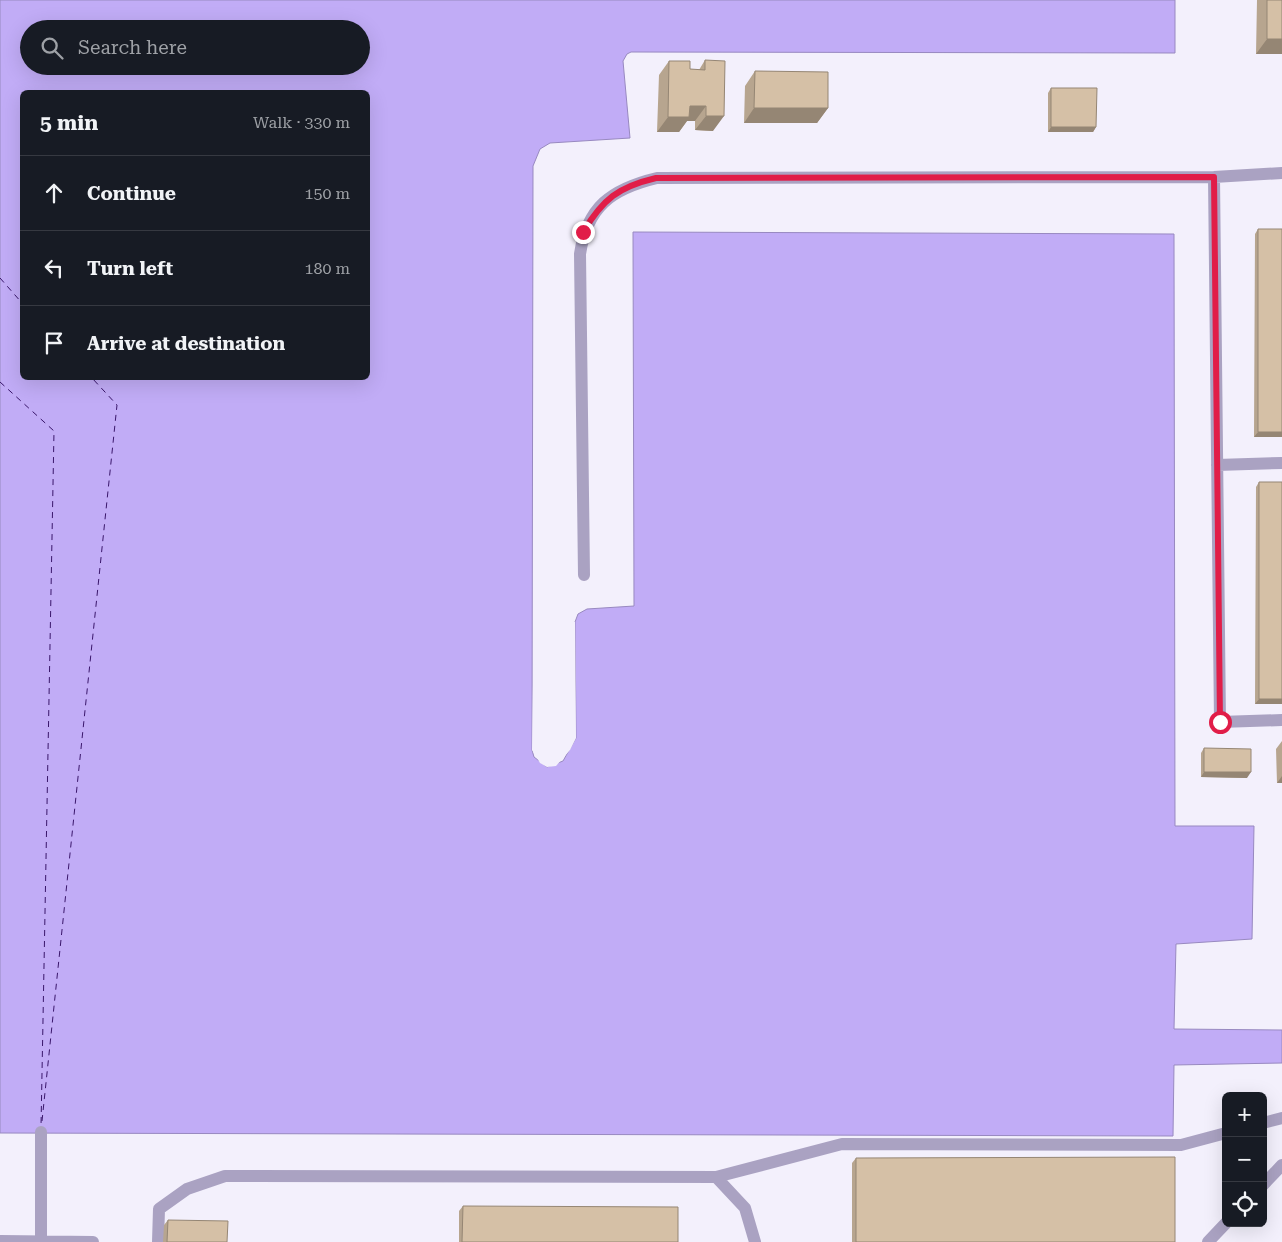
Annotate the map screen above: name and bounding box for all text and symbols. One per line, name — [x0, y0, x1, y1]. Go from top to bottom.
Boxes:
search box — [20, 20, 370, 75]
icon: search — [38, 34, 66, 62]
text: Search here — [78, 36, 187, 59]
text: 5 min — [40, 111, 98, 135]
text: Walk · 330 m — [253, 113, 350, 132]
icon: ahead — [40, 179, 68, 207]
text: Continue — [87, 182, 176, 205]
text: 150 m — [304, 184, 350, 203]
route end — [572, 221, 595, 244]
icon: left — [40, 254, 68, 282]
text: Turn left — [87, 257, 173, 280]
text: 180 m — [304, 259, 350, 278]
icon: arrive — [40, 329, 68, 357]
text: Arrive at destination — [87, 332, 285, 355]
route start — [1209, 711, 1232, 734]
map controls — [1222, 1092, 1267, 1227]
button: + — [1222, 1092, 1267, 1137]
button: − — [1222, 1137, 1267, 1182]
button: locate — [1222, 1182, 1267, 1227]

